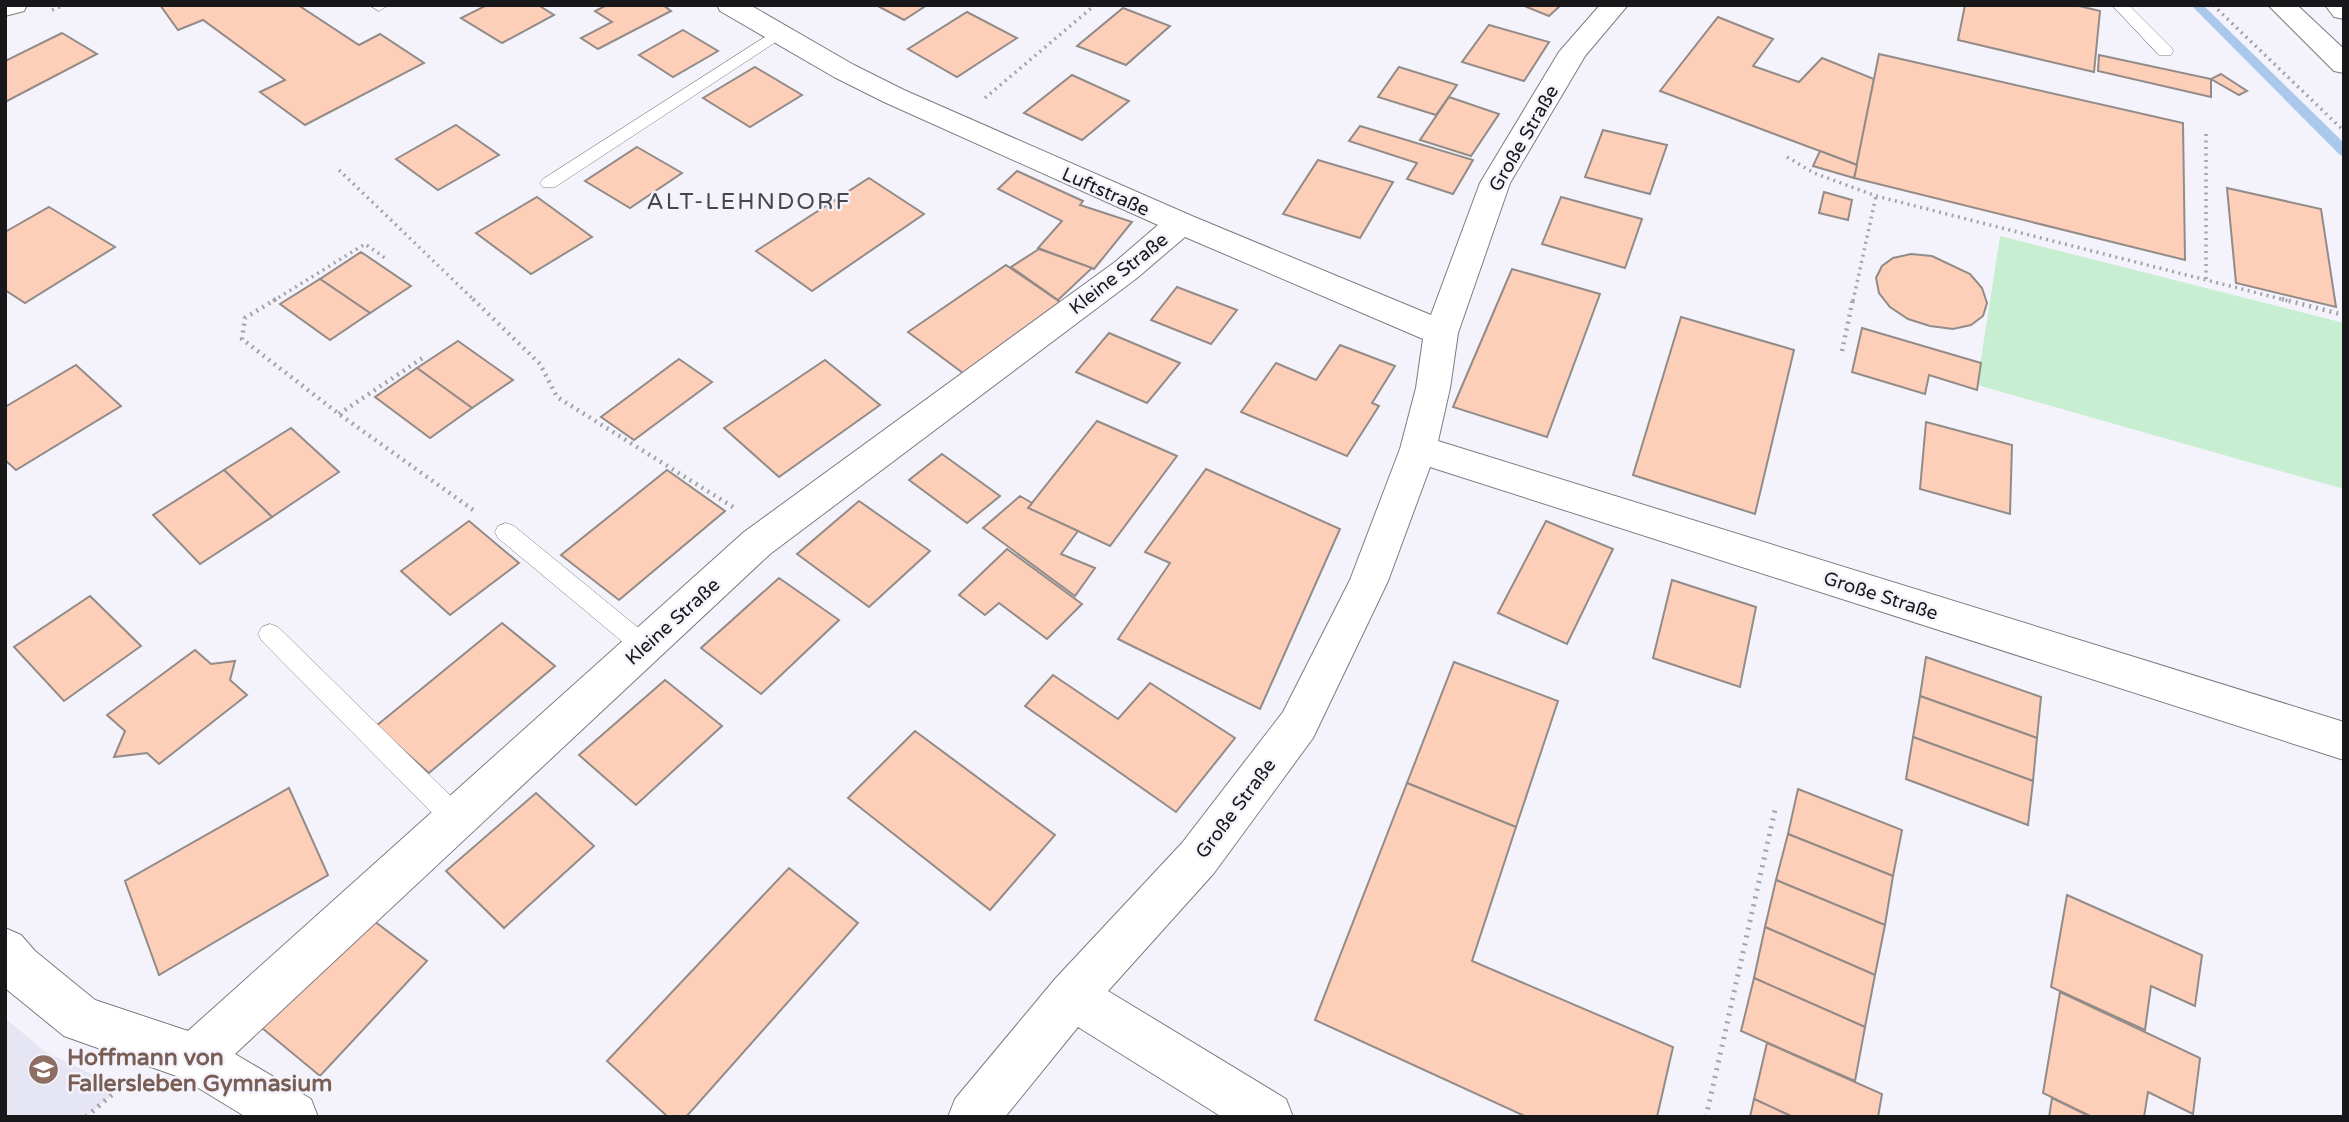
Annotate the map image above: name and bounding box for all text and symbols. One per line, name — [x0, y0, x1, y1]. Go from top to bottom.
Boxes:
street label: Große Straße — [1485, 81, 1563, 196]
street label: Luftstraße — [1058, 163, 1153, 221]
district label: ALT-LEHNDORF — [647, 188, 851, 216]
street label: Kleine Straße — [1065, 228, 1172, 319]
street label: Große Straße — [1821, 567, 1941, 625]
street label: Kleine Straße — [621, 574, 724, 670]
street label: Große Straße — [1191, 754, 1280, 863]
place label: Hoffmann von Fallersleben Gymnasium — [67, 1044, 332, 1098]
school or university icon: Hoffmann von Fallersleben Gymnasium — [27, 1053, 61, 1087]

